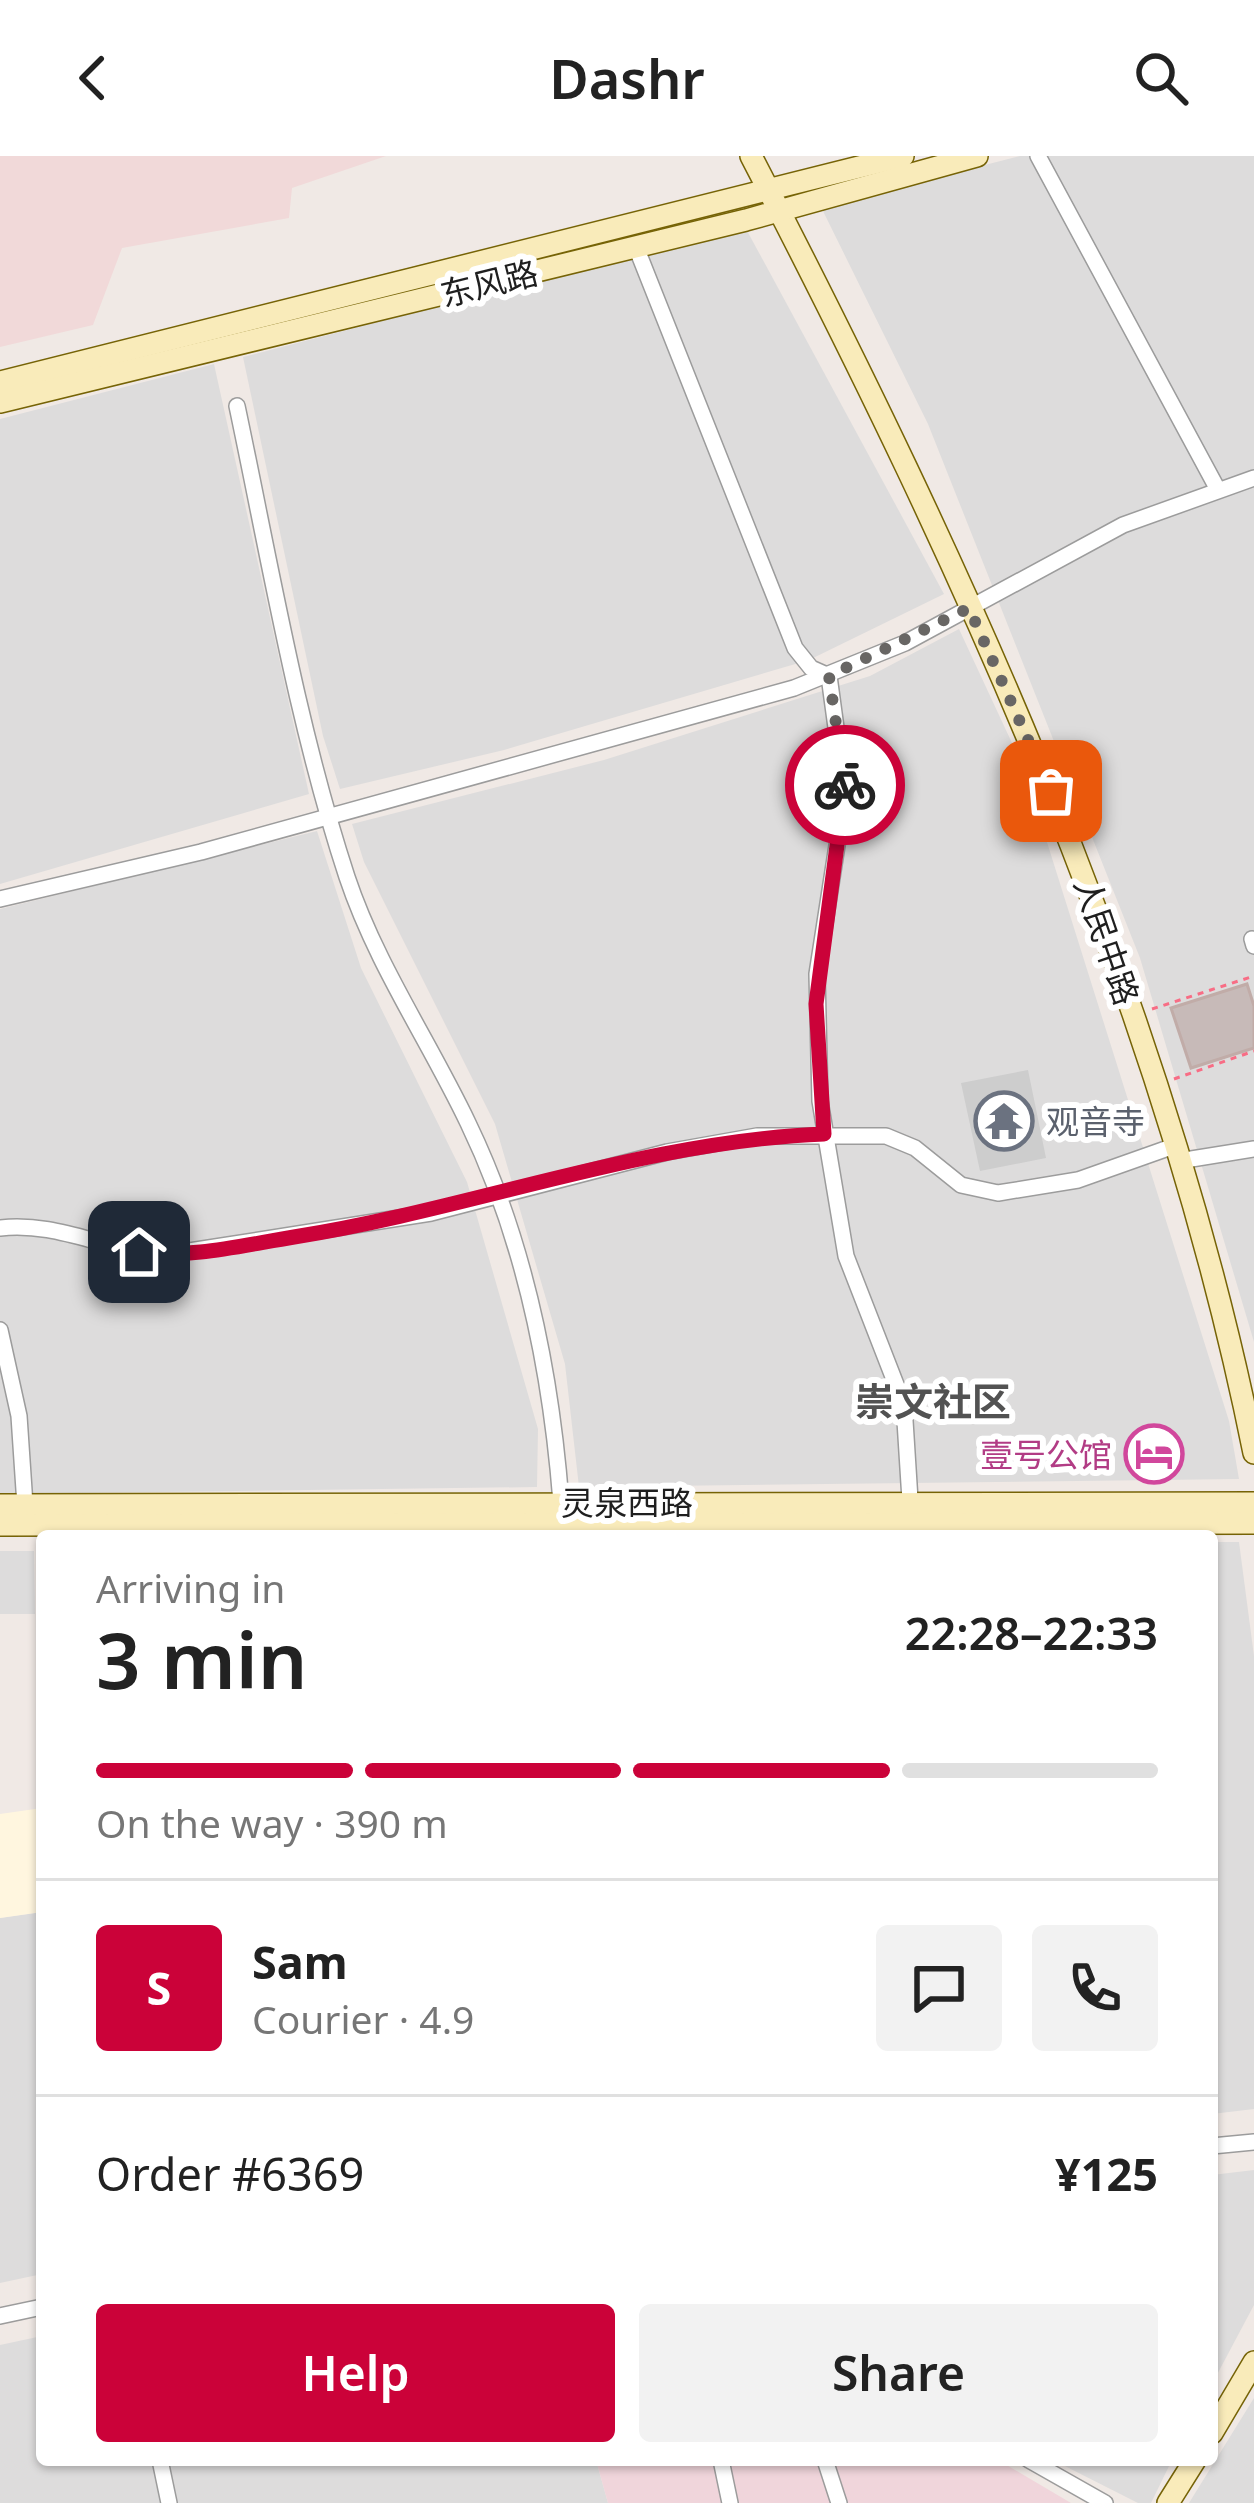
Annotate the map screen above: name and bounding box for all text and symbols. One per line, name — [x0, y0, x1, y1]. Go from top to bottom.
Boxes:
text: Dashr — [549, 41, 705, 115]
icon: back — [60, 45, 126, 111]
icon: search — [1128, 45, 1194, 111]
street label: 东风路 — [436, 249, 542, 317]
courier — [785, 725, 905, 845]
pin — [1000, 740, 1102, 842]
icon: bike — [812, 752, 878, 818]
icon: bag — [1018, 758, 1084, 824]
street label: 人民中路 — [1064, 871, 1150, 1011]
temple icon: 观音寺 — [973, 1090, 1035, 1152]
place label: 观音寺 — [1046, 1099, 1145, 1144]
pin — [88, 1201, 190, 1303]
icon: home — [106, 1219, 172, 1285]
district label: 崇文社区 — [855, 1374, 1011, 1427]
hotel icon: 壹号公馆 — [1123, 1423, 1185, 1485]
place label: 壹号公馆 — [980, 1432, 1112, 1477]
street label: 灵泉西路 — [561, 1480, 693, 1525]
text: Arriving in — [96, 1561, 285, 1614]
text: 22:28–22:33 — [905, 1602, 1158, 1663]
text: 3 min — [96, 1606, 308, 1712]
text: On the way · 390 m — [96, 1796, 448, 1849]
button: chat — [876, 1925, 1002, 2051]
button: phone — [1032, 1925, 1158, 2051]
text: Sam — [252, 1931, 348, 1992]
text: S — [147, 1957, 171, 2018]
text: Courier · 4.9 — [252, 1992, 474, 2045]
text: Order #6369 — [96, 2143, 364, 2204]
text: ¥125 — [1055, 2143, 1158, 2204]
button: Help — [96, 2304, 615, 2442]
button: Share — [639, 2304, 1158, 2442]

